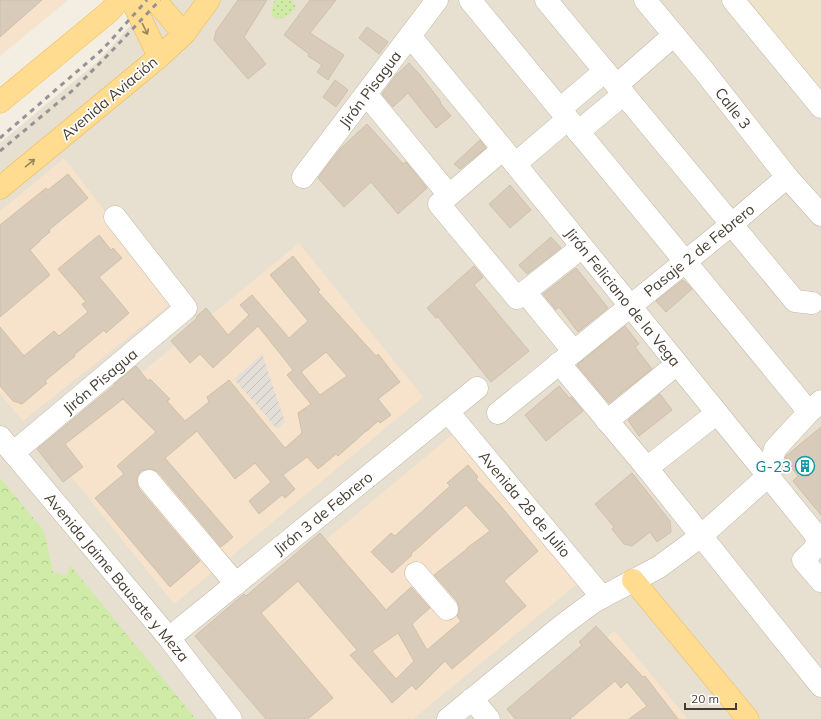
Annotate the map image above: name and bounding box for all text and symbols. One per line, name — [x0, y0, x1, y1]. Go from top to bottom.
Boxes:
one-way arrow — [142, 23, 149, 35]
street label: Jirón Pisagua — [335, 47, 405, 131]
street label: Avenida Aviación — [57, 52, 161, 144]
street label: Calle 3 — [711, 84, 755, 132]
one-way arrow — [25, 159, 35, 168]
street label: Pasaje 2 de Febrero — [640, 199, 758, 301]
street label: Jirón Feliciano de la Vega — [561, 224, 685, 370]
street label: Jirón Pisagua — [59, 344, 141, 418]
street label: Avenida 28 de Julio — [475, 447, 575, 561]
building icon: G-23 — [794, 455, 816, 477]
place label: G-23 — [756, 457, 791, 476]
street label: Jirón 3 de Febrero — [270, 467, 376, 559]
street label: Avenida Jaime Bausate y Meza — [41, 489, 193, 665]
scale bar — [685, 685, 736, 711]
text: 20 m — [691, 691, 719, 706]

